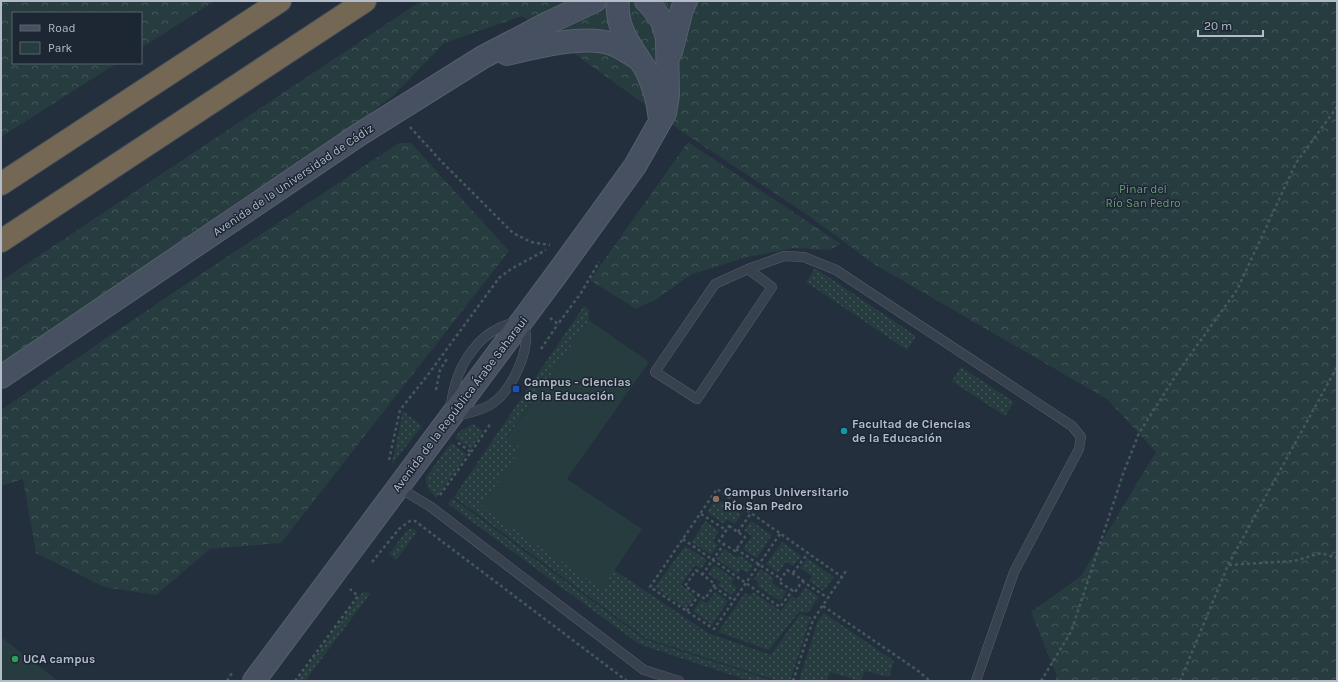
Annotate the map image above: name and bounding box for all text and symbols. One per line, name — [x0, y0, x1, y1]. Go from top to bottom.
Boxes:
legend — [12, 12, 142, 64]
scale bar — [1198, 12, 1263, 38]
text: 20 m — [1204, 19, 1232, 33]
text: Road — [48, 21, 76, 35]
text: Park — [48, 41, 73, 55]
street label: Avenida de la Universidad de Cádiz — [210, 121, 376, 239]
park label: Pinar del Río San Pedro — [1105, 182, 1181, 210]
street label: Avenida de la República Árabe Saharaui — [389, 313, 531, 495]
place label: Campus - Ciencias de la Educación — [524, 375, 631, 403]
marker: Campus - Ciencias de la Educación — [511, 384, 521, 394]
place label: Facultad de Ciencias de la Educación — [852, 417, 971, 445]
marker: Facultad de Ciencias de la Educación — [839, 426, 849, 436]
place label: Campus Universitario Río San Pedro — [724, 485, 849, 513]
marker: Campus Universitario Río San Pedro — [711, 494, 721, 504]
place label: UCA campus — [23, 652, 95, 666]
marker: UCA campus — [10, 654, 20, 664]

